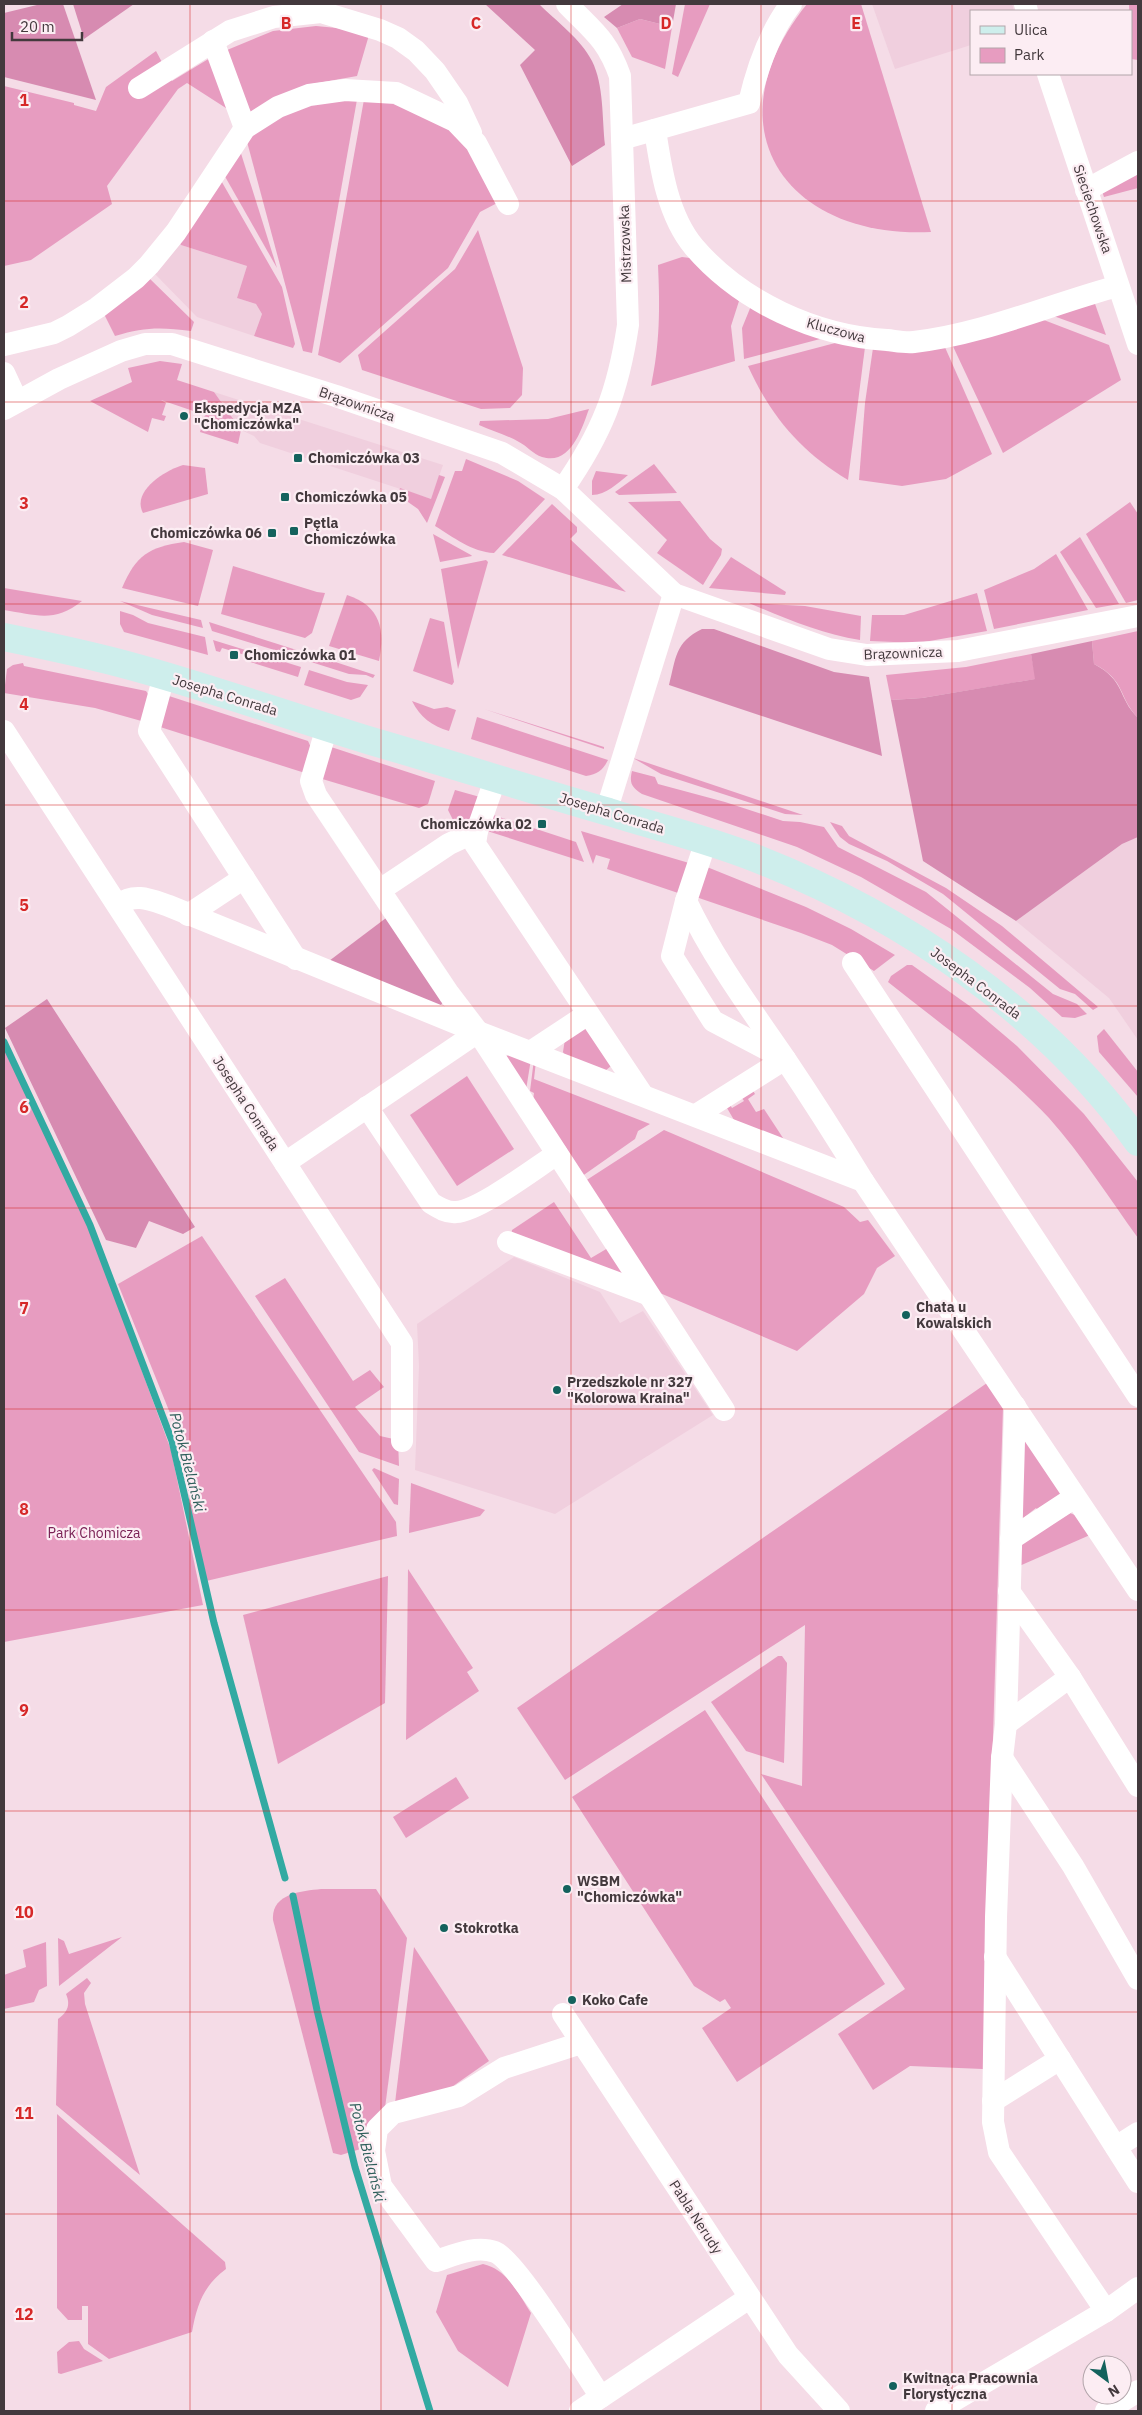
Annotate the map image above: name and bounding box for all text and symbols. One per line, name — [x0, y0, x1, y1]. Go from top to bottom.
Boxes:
scale bar — [12, 10, 82, 42]
legend — [970, 10, 1132, 75]
text: B — [281, 13, 292, 33]
text: C — [471, 13, 481, 33]
text: D — [660, 13, 672, 33]
text: E — [851, 13, 861, 33]
text: 20 m — [20, 17, 55, 36]
text: Ulica — [1014, 20, 1048, 39]
text: Park — [1014, 45, 1044, 64]
text: 1 — [19, 90, 29, 110]
street label: Sieciechowska — [1069, 162, 1117, 256]
street label: Mistrzowska — [615, 204, 635, 283]
text: 2 — [19, 292, 29, 312]
street label: Kluczowa — [805, 314, 868, 347]
street label: Brązownicza — [317, 383, 398, 426]
place label: Ekspedycja MZA "Chomiczówka" — [194, 399, 302, 433]
marker: Ekspedycja MZA "Chomiczówka" — [178, 410, 190, 422]
place label: Chomiczówka 03 — [308, 449, 420, 467]
marker: Chomiczówka 03 — [292, 452, 304, 464]
place label: Chomiczówka 05 — [295, 488, 407, 506]
marker: Chomiczówka 05 — [279, 491, 291, 503]
text: 3 — [19, 493, 29, 513]
place label: Pętla Chomiczówka — [304, 514, 396, 548]
place label: Chomiczówka 06 — [150, 524, 262, 542]
marker: Pętla Chomiczówka — [288, 525, 300, 537]
marker: Chomiczówka 06 — [266, 527, 278, 539]
street label: Brązownicza — [863, 643, 943, 663]
place label: Chomiczówka 01 — [244, 646, 356, 664]
marker: Chomiczówka 01 — [228, 649, 240, 661]
street label: Josepha Conrada — [170, 670, 280, 720]
text: 4 — [19, 694, 29, 714]
street label: Josepha Conrada — [557, 788, 667, 838]
place label: Chomiczówka 02 — [420, 815, 532, 833]
marker: Chomiczówka 02 — [536, 818, 548, 830]
text: 5 — [19, 895, 29, 915]
street label: Josepha Conrada — [927, 943, 1025, 1023]
street label: Josepha Conrada — [209, 1052, 284, 1154]
text: 6 — [19, 1097, 29, 1117]
text: 7 — [19, 1298, 29, 1318]
place label: Chata u Kowalskich — [916, 1298, 992, 1332]
marker: Chata u Kowalskich — [900, 1309, 912, 1321]
place label: Przedszkole nr 327 "Kolorowa Kraina" — [567, 1373, 693, 1407]
marker: Przedszkole nr 327 "Kolorowa Kraina" — [551, 1384, 563, 1396]
water label: Potok Bielański — [166, 1410, 210, 1514]
text: 8 — [19, 1499, 29, 1519]
park label: Park Chomicza — [48, 1524, 141, 1542]
text: 9 — [19, 1700, 29, 1720]
place label: WSBM "Chomiczówka" — [577, 1872, 682, 1906]
marker: WSBM "Chomiczówka" — [561, 1883, 573, 1895]
text: 10 — [14, 1902, 34, 1922]
place label: Stokrotka — [454, 1919, 519, 1937]
marker: Stokrotka — [438, 1922, 450, 1934]
place label: Koko Cafe — [582, 1991, 648, 2009]
marker: Koko Cafe — [566, 1994, 578, 2006]
water label: Potok Bielański — [346, 2100, 390, 2204]
text: 11 — [14, 2103, 34, 2123]
street label: Pabla Nerudy — [665, 2177, 727, 2257]
text: 12 — [14, 2304, 34, 2324]
north arrow — [1082, 2355, 1132, 2405]
place label: Kwitnąca Pracownia Florystyczna — [903, 2369, 1038, 2403]
marker: Kwitnąca Pracownia Florystyczna — [887, 2380, 899, 2392]
text: N — [1105, 2381, 1123, 2401]

